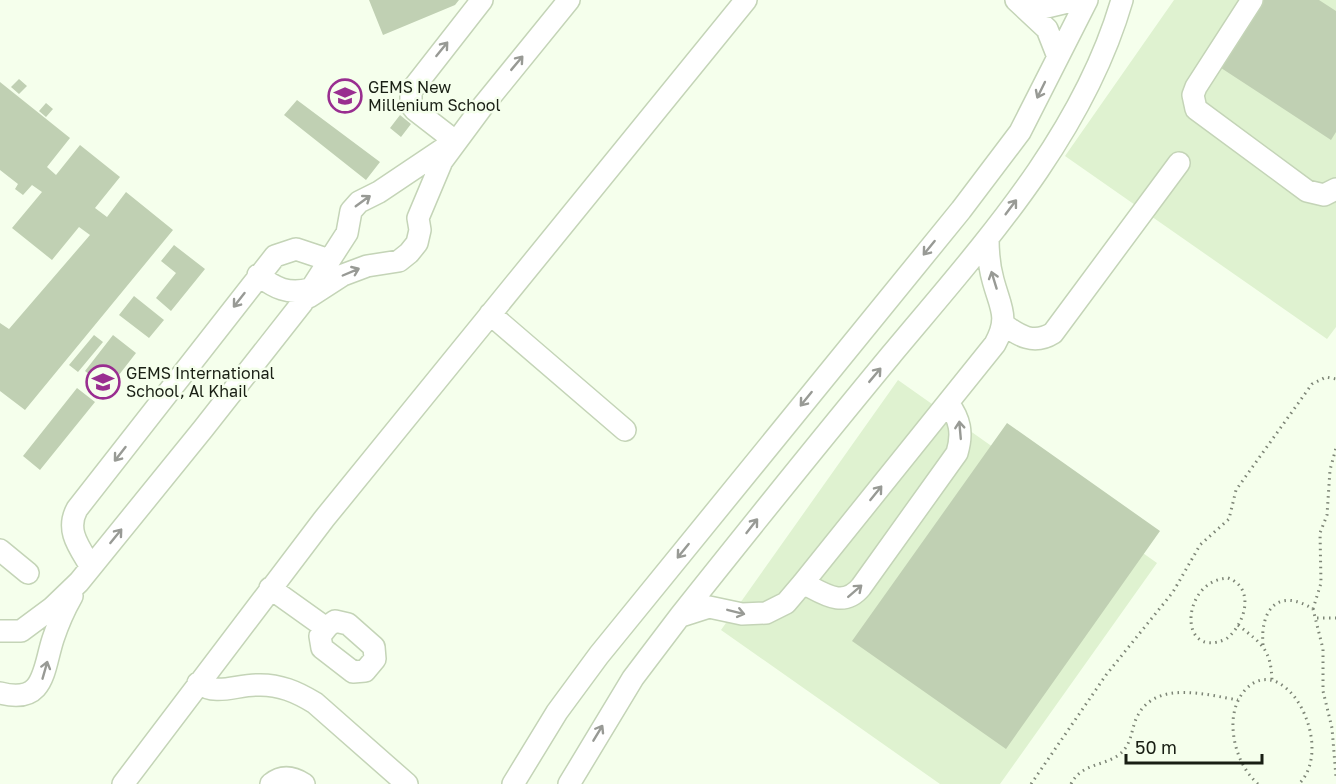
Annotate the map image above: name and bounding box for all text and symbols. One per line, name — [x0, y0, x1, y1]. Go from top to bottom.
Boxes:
one-way arrow — [436, 42, 449, 58]
one-way arrow — [510, 56, 524, 71]
place label: GEMS New Millenium School — [368, 77, 501, 115]
school or university icon: GEMS New Millenium School — [327, 78, 363, 114]
one-way arrow — [1035, 80, 1047, 98]
one-way arrow — [355, 195, 371, 208]
one-way arrow — [1005, 200, 1017, 216]
one-way arrow — [923, 240, 936, 256]
one-way arrow — [341, 266, 360, 277]
one-way arrow — [988, 271, 999, 290]
one-way arrow — [233, 291, 246, 307]
place label: GEMS International School, Al Khail — [126, 363, 275, 401]
school or university icon: GEMS International School, Al Khail — [85, 364, 121, 400]
one-way arrow — [868, 368, 882, 383]
one-way arrow — [799, 391, 812, 407]
one-way arrow — [954, 421, 965, 441]
one-way arrow — [113, 445, 126, 461]
one-way arrow — [869, 485, 882, 501]
one-way arrow — [745, 518, 758, 534]
one-way arrow — [109, 528, 122, 544]
one-way arrow — [676, 543, 690, 558]
one-way arrow — [847, 584, 863, 597]
one-way arrow — [727, 606, 746, 618]
one-way arrow — [40, 661, 51, 680]
one-way arrow — [593, 725, 605, 742]
scale bar — [1126, 727, 1262, 765]
text: 50 m — [1135, 736, 1177, 758]

